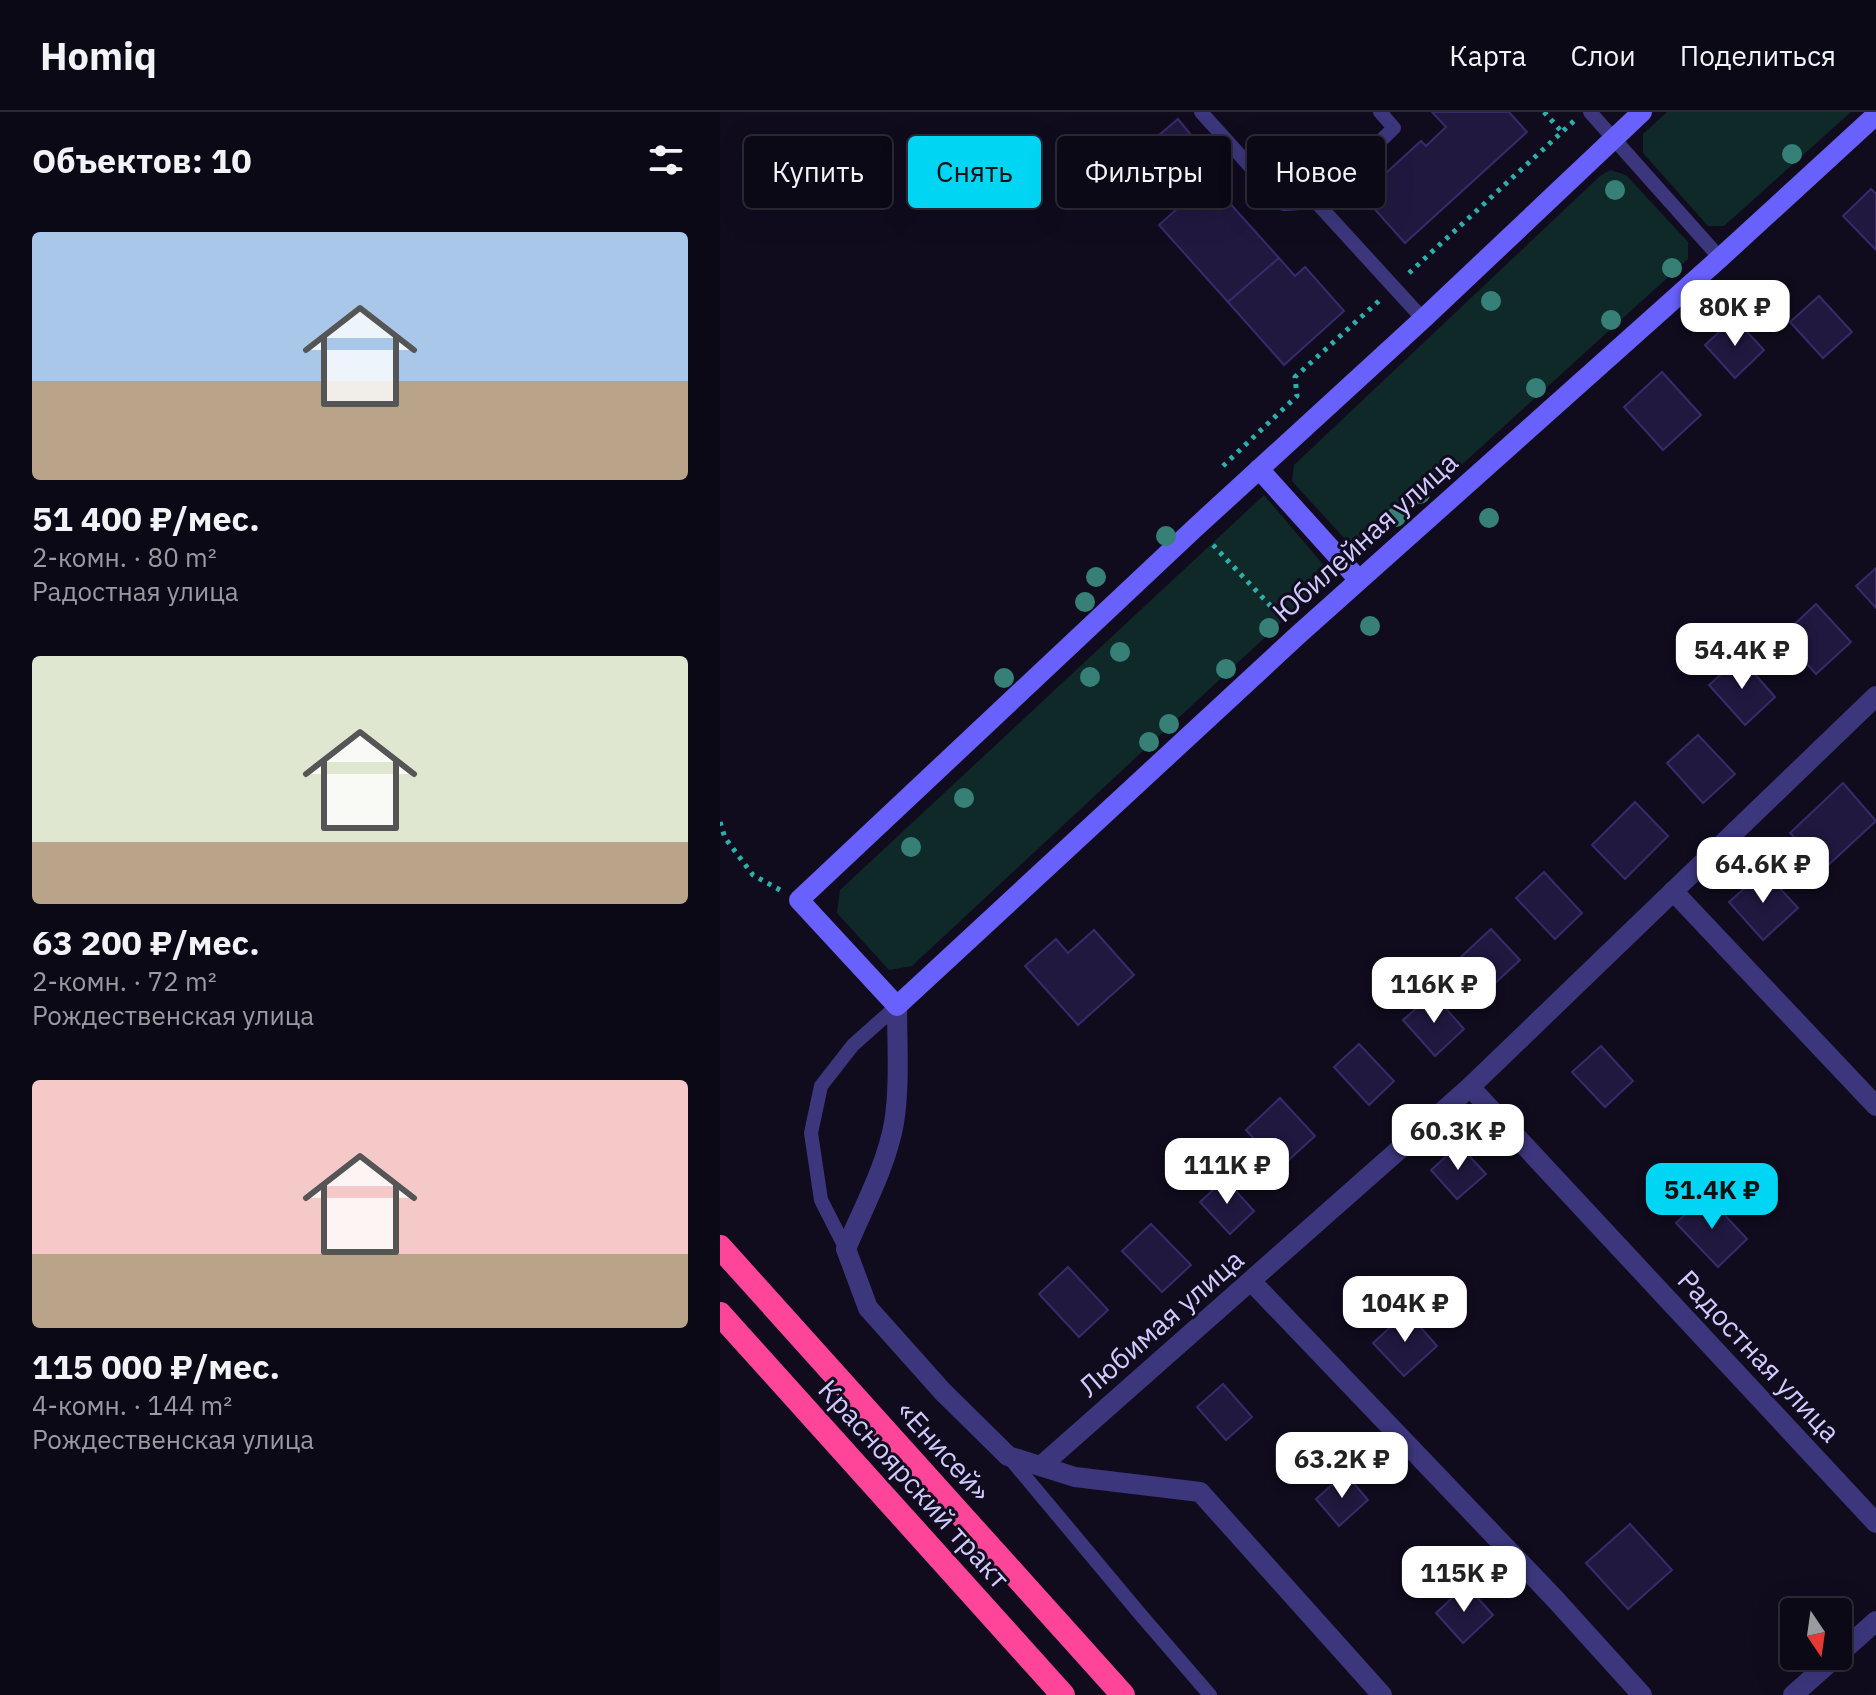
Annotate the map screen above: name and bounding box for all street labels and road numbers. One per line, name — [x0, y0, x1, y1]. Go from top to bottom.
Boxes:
street label: Юбилейная улица — [1264, 443, 1465, 630]
street label: Любимая улица — [1070, 1241, 1251, 1404]
street label: Радостная улица — [1670, 1262, 1849, 1450]
street label: Красноярский тракт — [811, 1371, 1018, 1596]
street label: «Енисей» — [889, 1392, 1000, 1509]

